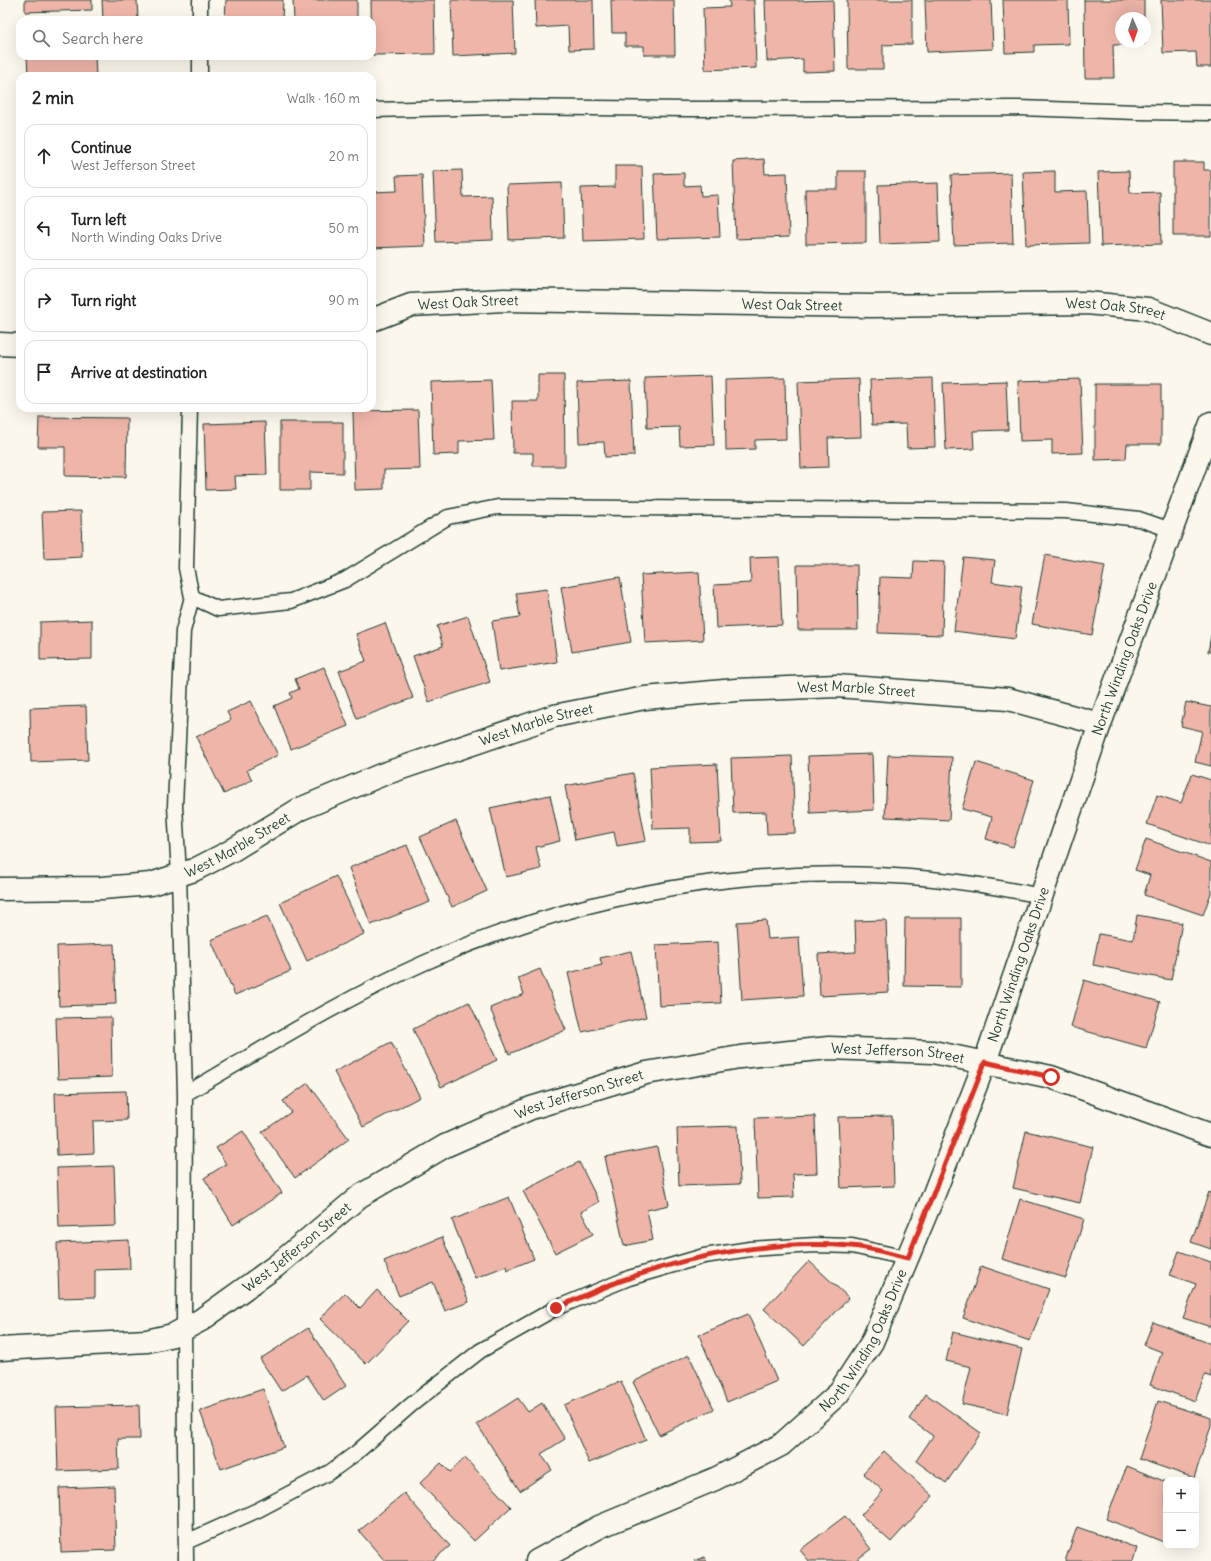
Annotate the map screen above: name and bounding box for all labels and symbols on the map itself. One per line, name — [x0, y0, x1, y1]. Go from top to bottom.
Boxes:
north arrow — [1115, 12, 1151, 48]
street label: West Oak Street — [417, 291, 519, 314]
street label: West Oak Street — [1065, 294, 1168, 324]
street label: West Oak Street — [741, 295, 843, 315]
street label: North Winding Oaks Drive — [1088, 579, 1161, 738]
street label: West Marble Street — [797, 677, 916, 701]
street label: West Marble Street — [477, 699, 595, 750]
street label: West Marble Street — [182, 808, 293, 882]
street label: North Winding Oaks Drive — [983, 885, 1053, 1045]
street label: West Jefferson Street — [831, 1039, 966, 1067]
street label: West Jefferson Street — [512, 1065, 646, 1123]
route start — [1042, 1068, 1060, 1086]
street label: West Jefferson Street — [239, 1198, 355, 1296]
street label: North Winding Oaks Drive — [815, 1266, 911, 1416]
route end — [547, 1299, 565, 1317]

